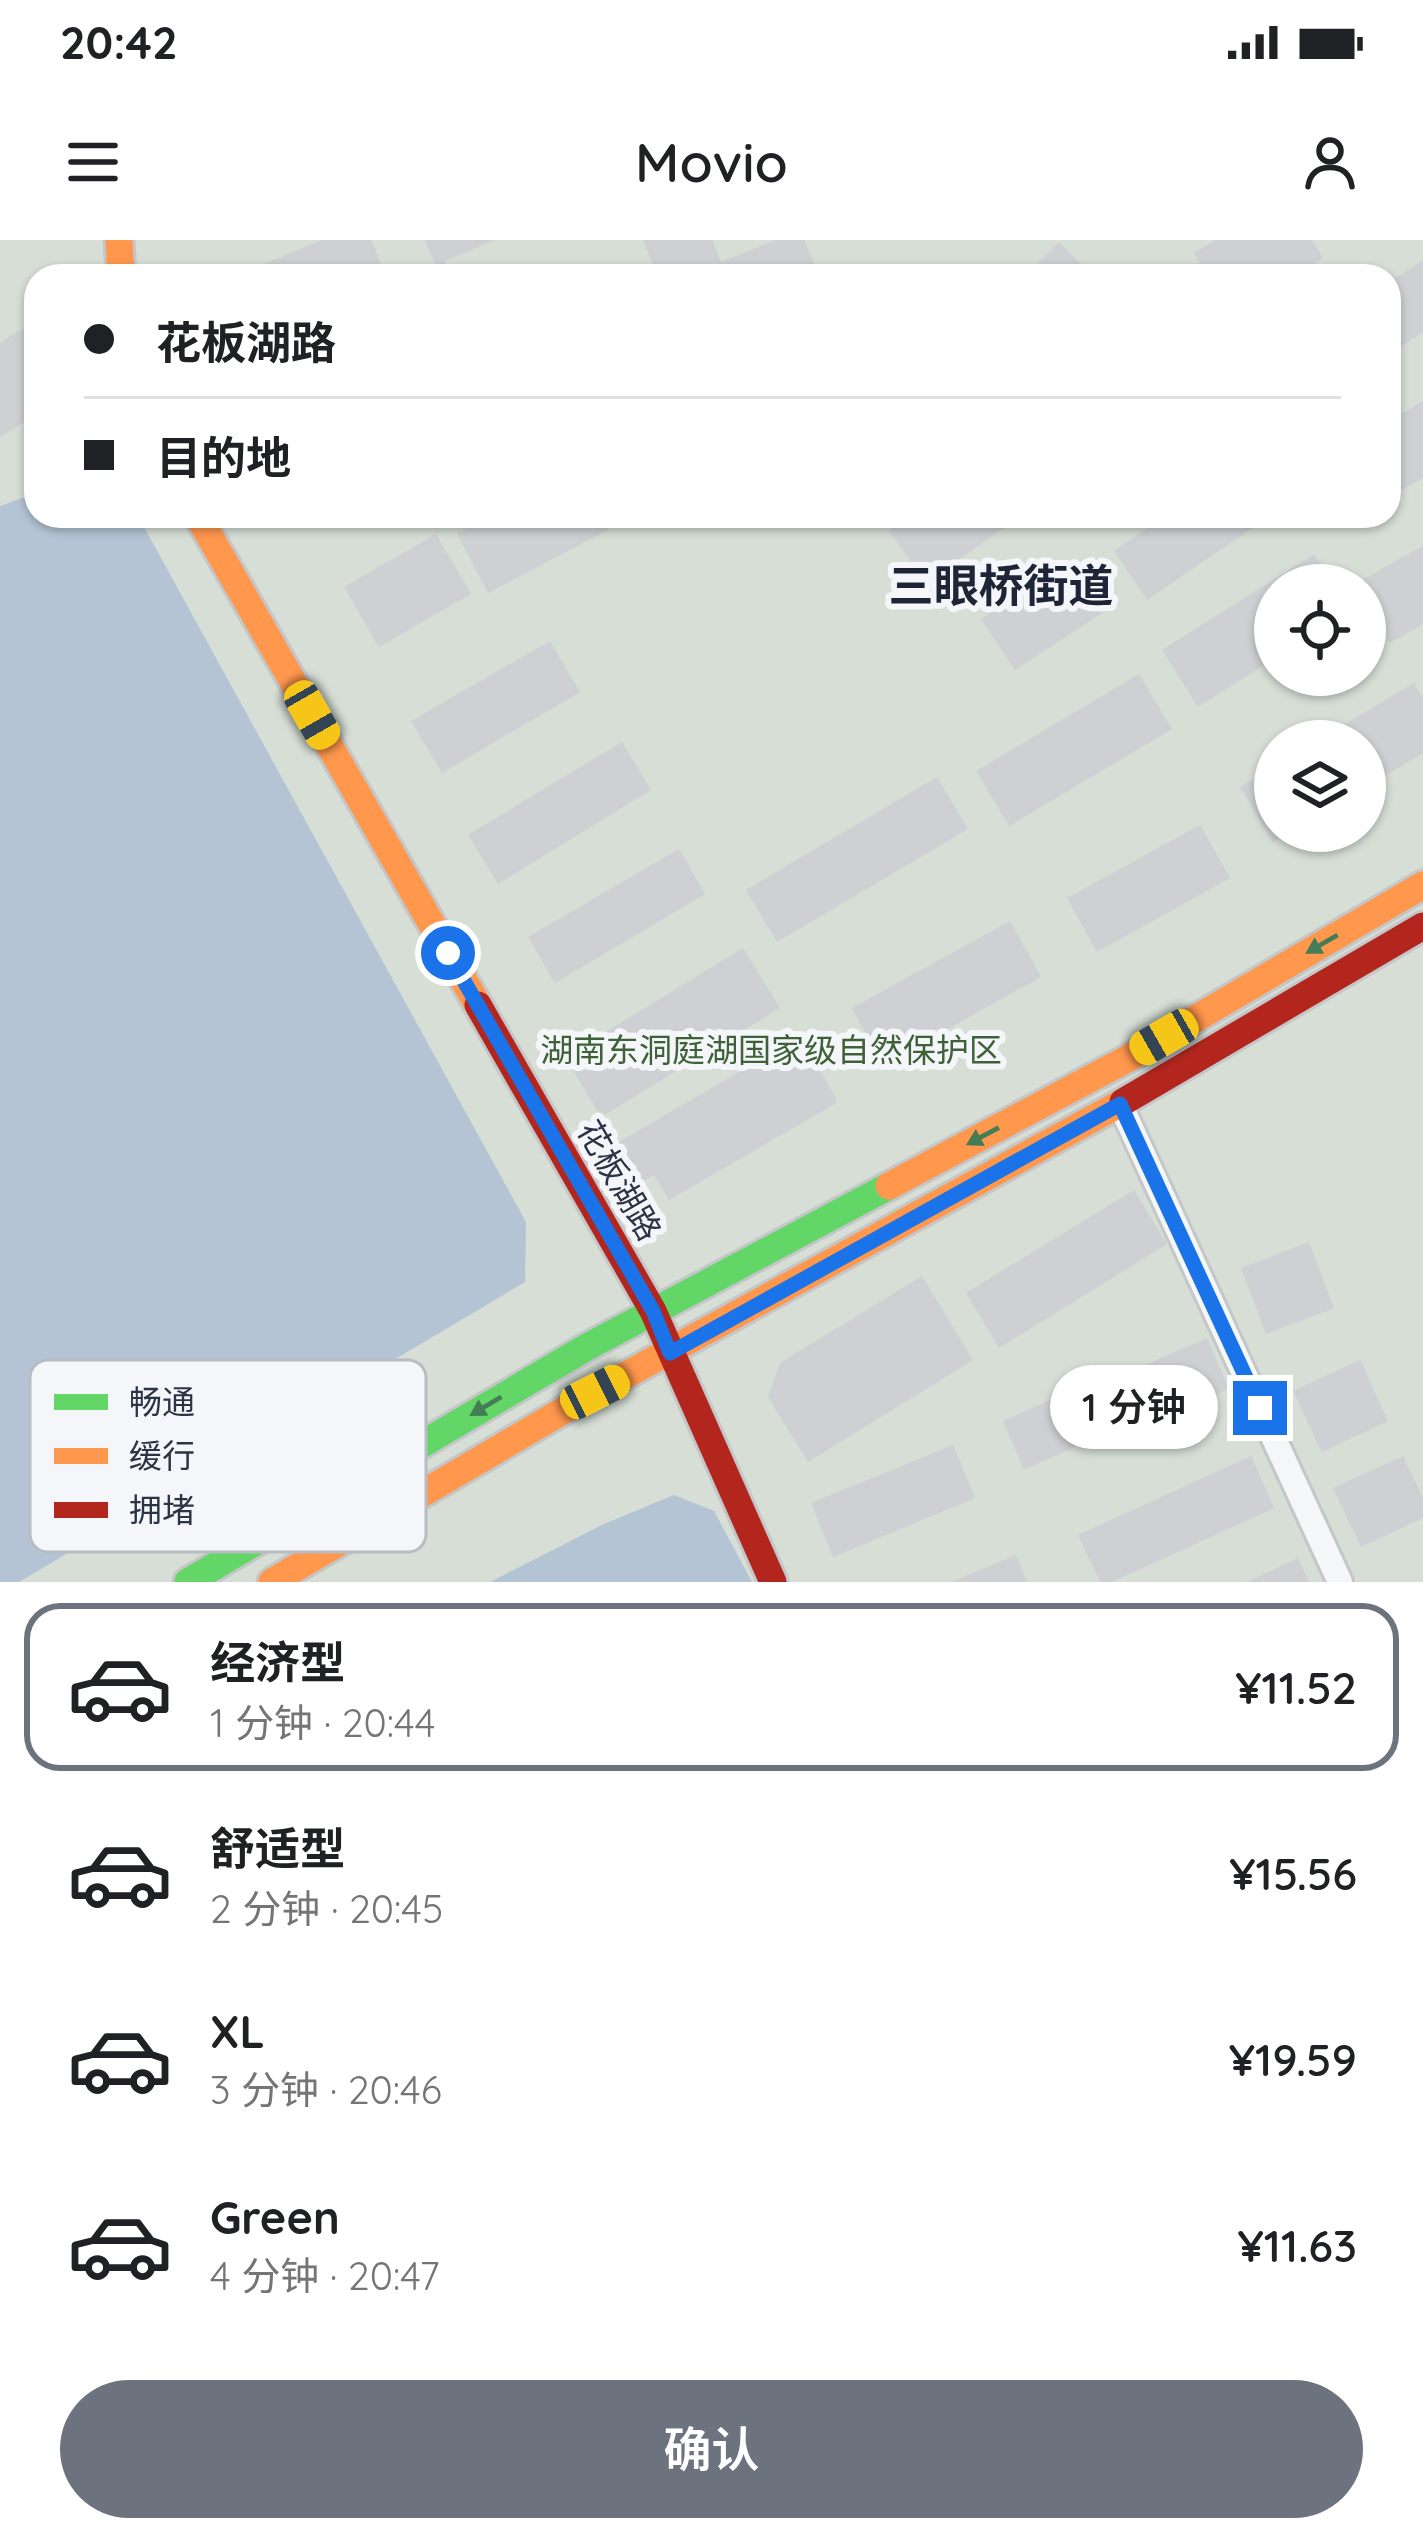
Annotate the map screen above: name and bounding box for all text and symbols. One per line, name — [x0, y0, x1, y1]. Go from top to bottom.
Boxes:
text: 20:42 — [60, 14, 178, 70]
text: Movio — [635, 128, 788, 196]
icon: menu — [60, 129, 126, 195]
icon: person — [1297, 129, 1363, 195]
text: 花板湖路 — [156, 314, 336, 370]
text: 目的地 — [156, 429, 291, 485]
district label: 三眼桥街道 — [888, 557, 1114, 613]
map controls — [1254, 564, 1386, 852]
button: locate — [1254, 564, 1386, 696]
car — [278, 675, 346, 755]
button: layers — [1254, 720, 1386, 852]
route start — [421, 926, 475, 980]
one-way arrow — [1305, 933, 1339, 954]
car — [1124, 1003, 1204, 1071]
park label: 湖南东洞庭湖国家级自然保护区 — [540, 1029, 1002, 1070]
street label: 花板湖路 — [569, 1113, 671, 1247]
one-way arrow — [965, 1125, 1000, 1145]
legend — [30, 1360, 426, 1552]
car — [555, 1360, 635, 1424]
callout: 1 分钟 — [1050, 1366, 1218, 1450]
text: 畅通 — [129, 1381, 195, 1422]
route end — [1233, 1381, 1287, 1435]
text: 1 分钟 — [1082, 1382, 1186, 1431]
one-way arrow — [469, 1395, 503, 1416]
text: 缓行 — [129, 1435, 195, 1476]
text: 拥堵 — [129, 1489, 195, 1530]
icon: car — [66, 1633, 174, 1741]
text: 经济型 — [210, 1634, 345, 1690]
text: ¥11.52 — [1235, 1659, 1357, 1715]
text: 1 分钟 · 20:44 — [210, 1698, 435, 1747]
icon: car — [66, 1819, 174, 1927]
text: 舒适型 — [210, 1820, 345, 1876]
text: ¥15.56 — [1229, 1845, 1357, 1901]
text: 2 分钟 · 20:45 — [210, 1884, 443, 1933]
text: XL — [210, 2003, 265, 2059]
icon: car — [66, 2005, 174, 2113]
text: ¥19.59 — [1229, 2031, 1357, 2087]
text: 3 分钟 · 20:46 — [210, 2065, 442, 2114]
text: Green — [210, 2189, 340, 2245]
icon: car — [66, 2191, 174, 2299]
text: ¥11.63 — [1237, 2217, 1357, 2273]
text: 4 分钟 · 20:47 — [210, 2251, 440, 2300]
button: 确认 — [60, 2380, 1363, 2518]

